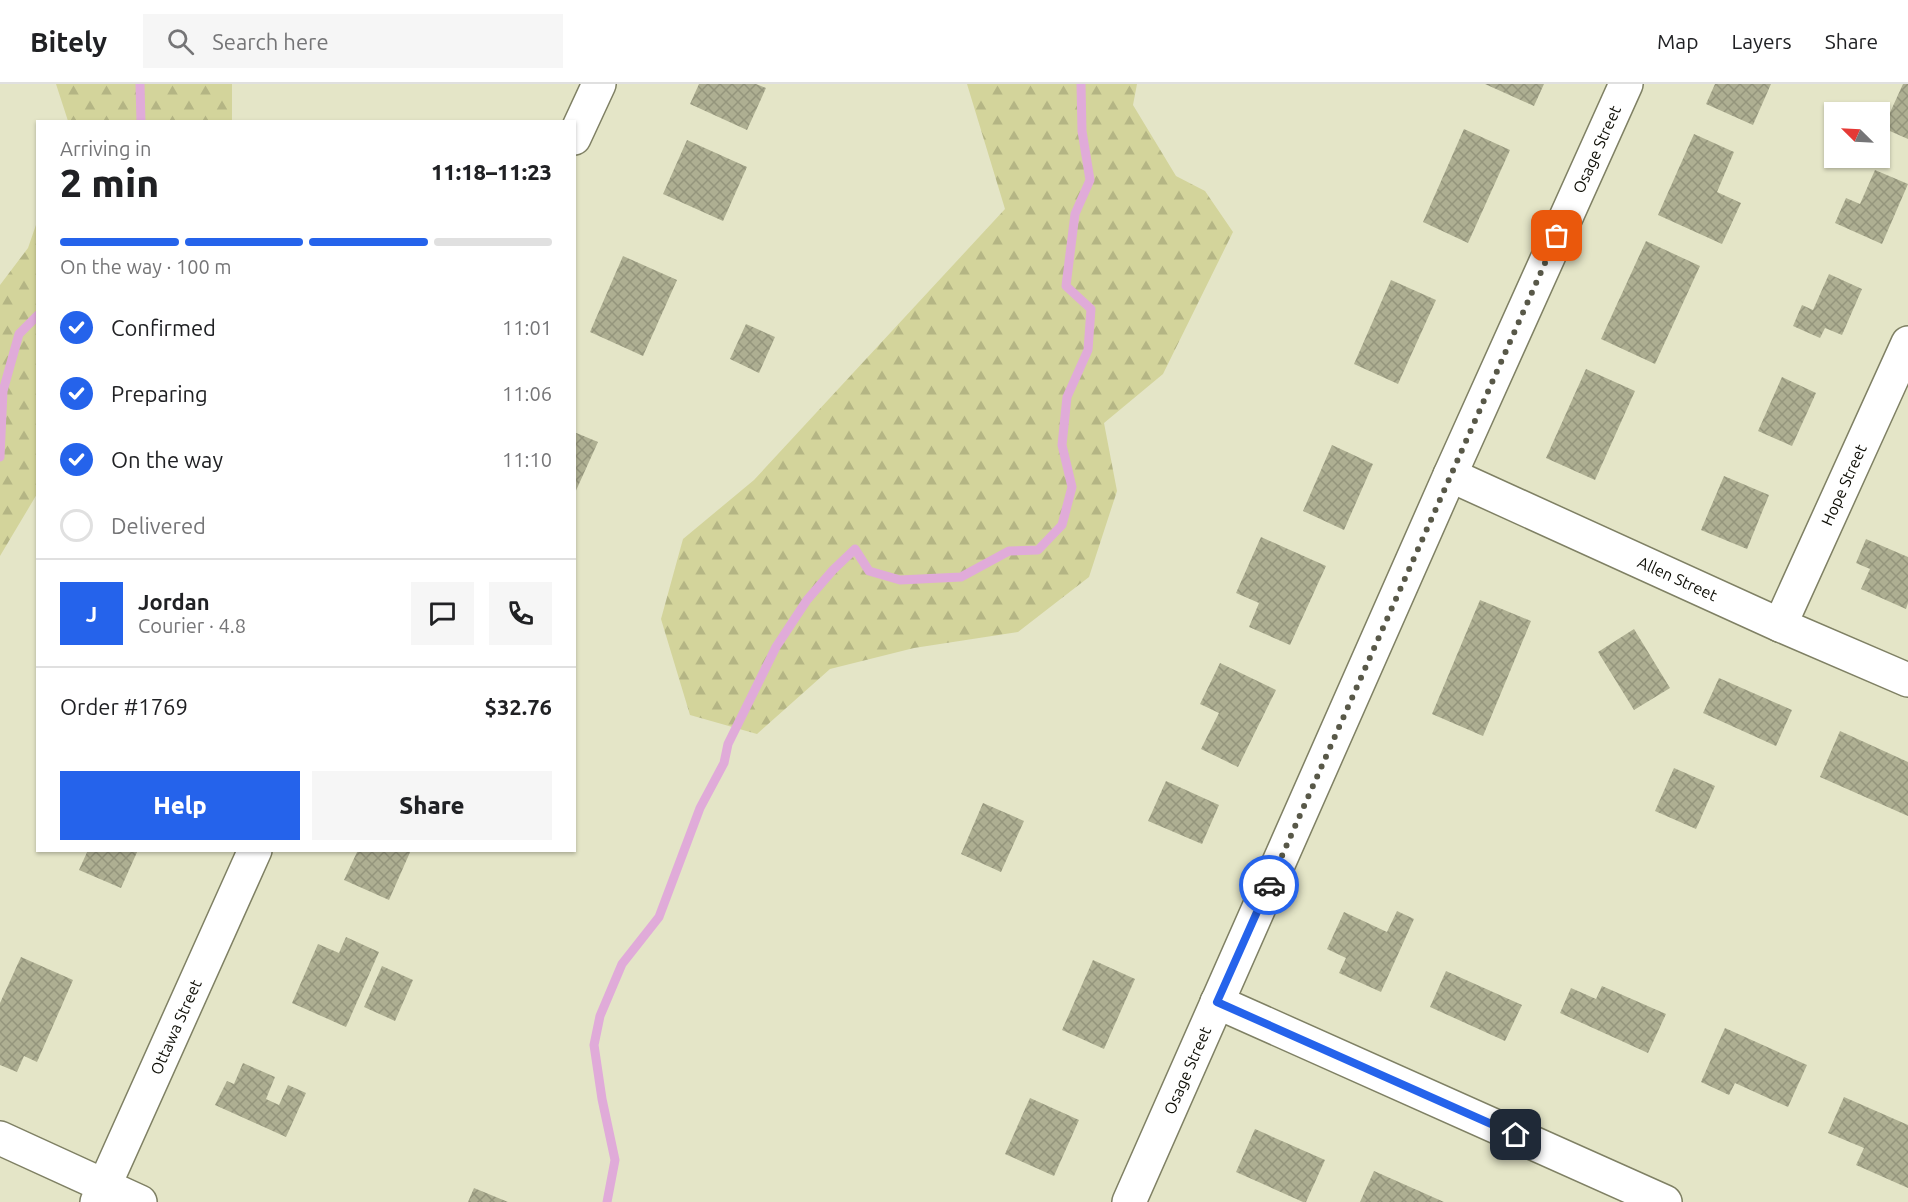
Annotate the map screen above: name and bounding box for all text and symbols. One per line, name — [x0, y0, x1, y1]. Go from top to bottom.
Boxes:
search box — [143, 14, 563, 68]
icon: search — [164, 25, 197, 58]
text: Bitely — [30, 26, 107, 57]
text: Search here — [212, 29, 329, 54]
text: Map — [1657, 29, 1698, 53]
text: Layers — [1731, 29, 1792, 53]
text: Share — [1825, 29, 1878, 53]
street label: Osage Street — [1569, 102, 1624, 196]
north arrow — [1824, 102, 1890, 168]
map controls — [1824, 102, 1890, 168]
text: Arriving in — [60, 137, 151, 160]
text: 11:18–11:23 — [431, 159, 552, 184]
text: 2 min — [60, 161, 159, 204]
pin — [1531, 210, 1582, 261]
icon: bag — [1540, 219, 1573, 252]
text: On the way · 100 m — [60, 255, 232, 278]
icon: check — [60, 311, 93, 344]
text: Confirmed — [111, 315, 216, 340]
text: 11:01 — [502, 316, 552, 339]
icon: check — [60, 377, 93, 410]
text: Preparing — [111, 381, 208, 406]
text: 11:06 — [502, 382, 552, 405]
street label: Hope Street — [1817, 441, 1870, 528]
icon: check — [60, 443, 93, 476]
text: On the way — [111, 447, 223, 472]
text: 11:10 — [502, 448, 552, 471]
text: Delivered — [111, 513, 206, 538]
street label: Allen Street — [1635, 553, 1721, 605]
button: chat — [411, 582, 474, 645]
button: phone — [489, 582, 552, 645]
text: Jordan — [138, 589, 210, 614]
text: J — [86, 601, 97, 626]
text: Courier · 4.8 — [138, 614, 246, 637]
text: Order #1769 — [60, 694, 188, 719]
text: $32.76 — [485, 694, 552, 719]
button: Help — [60, 771, 300, 840]
button: Share — [312, 771, 552, 840]
courier — [1239, 855, 1299, 915]
icon: car — [1253, 869, 1286, 902]
street label: Ottawa Street — [146, 976, 205, 1077]
street label: Osage Street — [1160, 1023, 1215, 1117]
pin — [1490, 1109, 1541, 1160]
icon: home — [1499, 1118, 1532, 1151]

